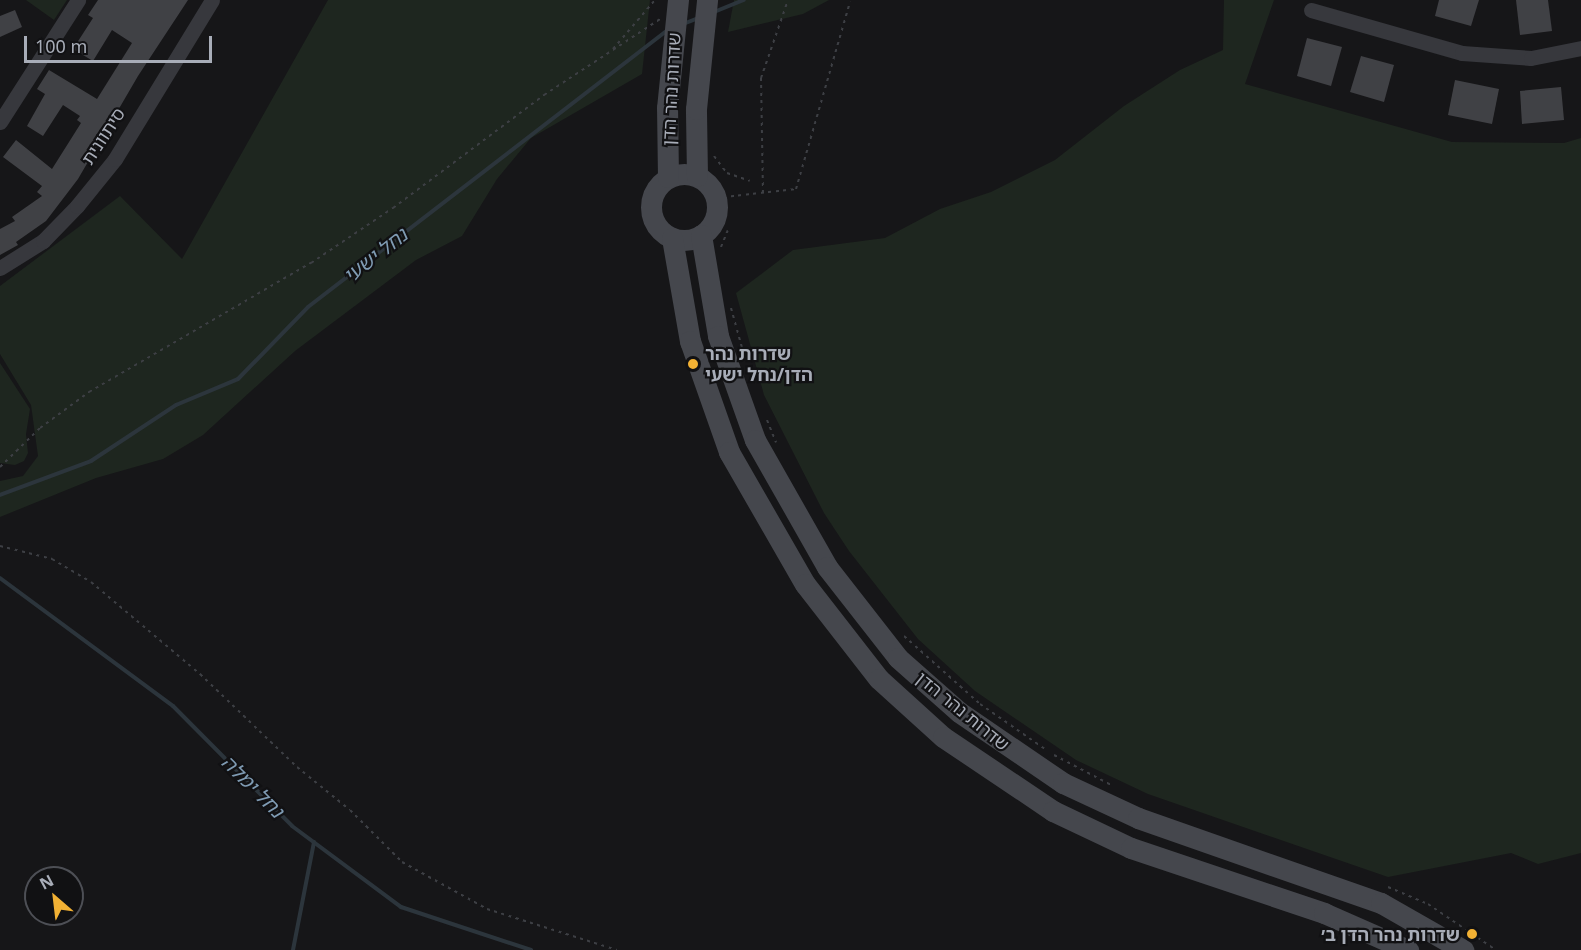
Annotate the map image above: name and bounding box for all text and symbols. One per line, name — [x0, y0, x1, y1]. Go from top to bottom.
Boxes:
scale bar — [27, 24, 214, 62]
street label: שדרות נהר הדן — [657, 32, 685, 146]
text: 100 m — [35, 34, 87, 58]
street label: סיתוונית — [77, 103, 129, 169]
water label: נחל ישעי — [338, 223, 412, 287]
place label: שדרות נהר הדן/נחל ישעי — [705, 343, 813, 386]
marker: שדרות נהר הדן/נחל ישעי — [686, 357, 700, 371]
street label: שדרות נהר הדן — [912, 667, 1014, 755]
water label: נחל ימלה — [217, 750, 289, 822]
north arrow — [24, 866, 84, 926]
text: N — [36, 869, 57, 895]
place label: שדרות נהר הדן ב׳ — [1321, 923, 1460, 945]
marker: שדרות נהר הדן ב׳ — [1465, 927, 1479, 941]

